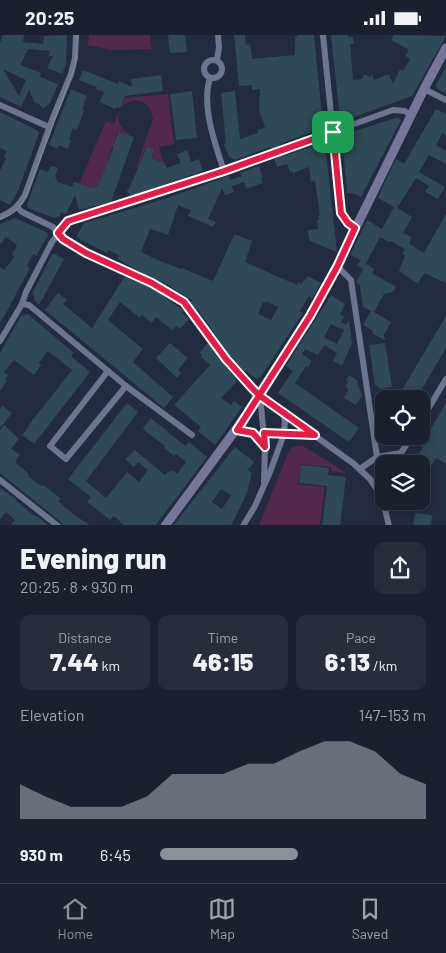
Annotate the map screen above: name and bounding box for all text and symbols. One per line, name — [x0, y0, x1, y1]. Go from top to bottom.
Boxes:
text: 20:25 — [25, 6, 74, 29]
pin — [312, 111, 354, 153]
icon: arrive — [319, 118, 347, 146]
map controls — [375, 390, 430, 510]
button: locate — [375, 390, 430, 445]
button: layers — [375, 455, 430, 510]
text: Evening run — [20, 541, 166, 575]
button: share — [374, 542, 426, 594]
text: 20:25 · 8 × 930 m — [20, 577, 133, 596]
text: Distance — [58, 629, 112, 646]
text: Time — [208, 629, 238, 646]
text: Pace — [346, 629, 376, 646]
text: 7.44 — [50, 646, 99, 676]
text: 46:15 — [192, 646, 254, 676]
text: 6:13 — [325, 646, 370, 676]
text: km — [99, 657, 120, 674]
text: /km — [370, 657, 397, 674]
text: Elevation — [20, 705, 84, 724]
text: 147–153 m — [359, 705, 426, 724]
text: 930 m — [20, 845, 63, 864]
text: 6:45 — [100, 845, 131, 864]
tab: Home — [58, 895, 93, 942]
tab: Map — [208, 895, 236, 942]
tab: Saved — [352, 895, 388, 942]

